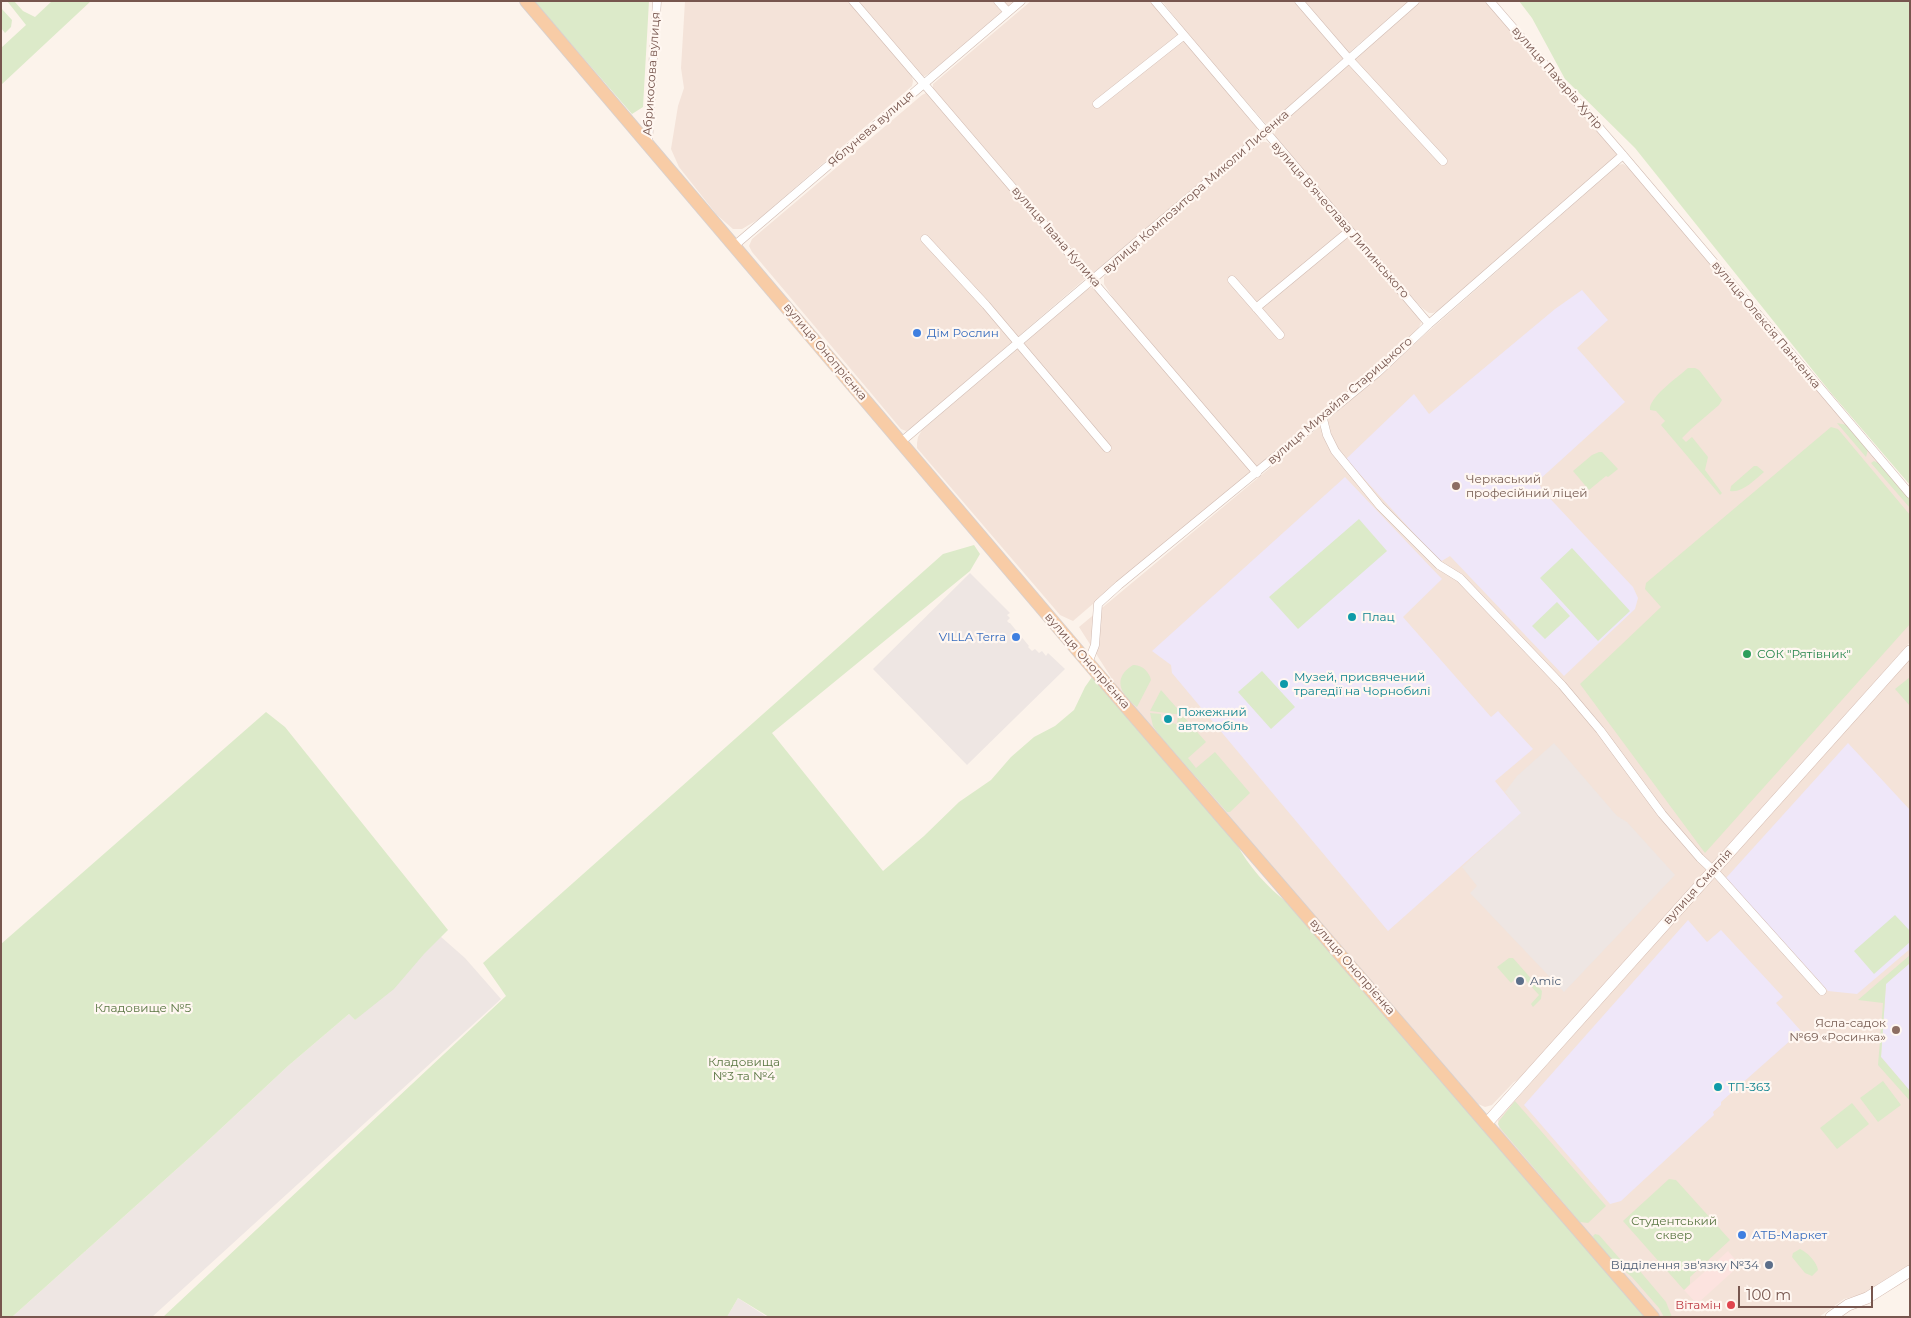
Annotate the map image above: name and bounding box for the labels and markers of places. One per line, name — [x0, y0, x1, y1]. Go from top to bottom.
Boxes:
place label: Дім Рослин — [927, 326, 999, 340]
marker: Дім Рослин — [911, 327, 923, 339]
place label: Черкаський професійний ліцей — [1466, 472, 1588, 500]
marker: Черкаський професійний ліцей — [1450, 480, 1462, 492]
place label: Плац — [1362, 610, 1395, 624]
marker: Плац — [1346, 611, 1358, 623]
place label: VILLA Terra — [939, 630, 1006, 644]
marker: VILLA Terra — [1010, 631, 1022, 643]
place label: СОК "Рятівник" — [1757, 647, 1851, 661]
marker: СОК "Рятівник" — [1741, 648, 1753, 660]
place label: Музей, присвячений трагедії на Чорнобилі — [1294, 670, 1430, 698]
marker: Музей, присвячений трагедії на Чорнобилі — [1278, 678, 1290, 690]
place label: Пожежний автомобіль — [1178, 705, 1248, 733]
marker: Пожежний автомобіль — [1162, 713, 1174, 725]
place label: Amic — [1530, 974, 1561, 988]
marker: Amic — [1514, 975, 1526, 987]
place label: Ясла-садок №69 «Росинка» — [1789, 1016, 1886, 1044]
marker: Ясла-садок №69 «Росинка» — [1890, 1024, 1902, 1036]
place label: ТП-363 — [1728, 1080, 1770, 1094]
marker: ТП-363 — [1712, 1081, 1724, 1093]
place label: АТБ-Маркет — [1752, 1228, 1827, 1242]
marker: АТБ-Маркет — [1736, 1229, 1748, 1241]
place label: Відділення зв'язку №34 — [1611, 1258, 1759, 1272]
marker: Відділення зв'язку №34 — [1763, 1259, 1775, 1271]
place label: Вітамін — [1675, 1298, 1721, 1312]
marker: Вітамін — [1725, 1299, 1737, 1311]

